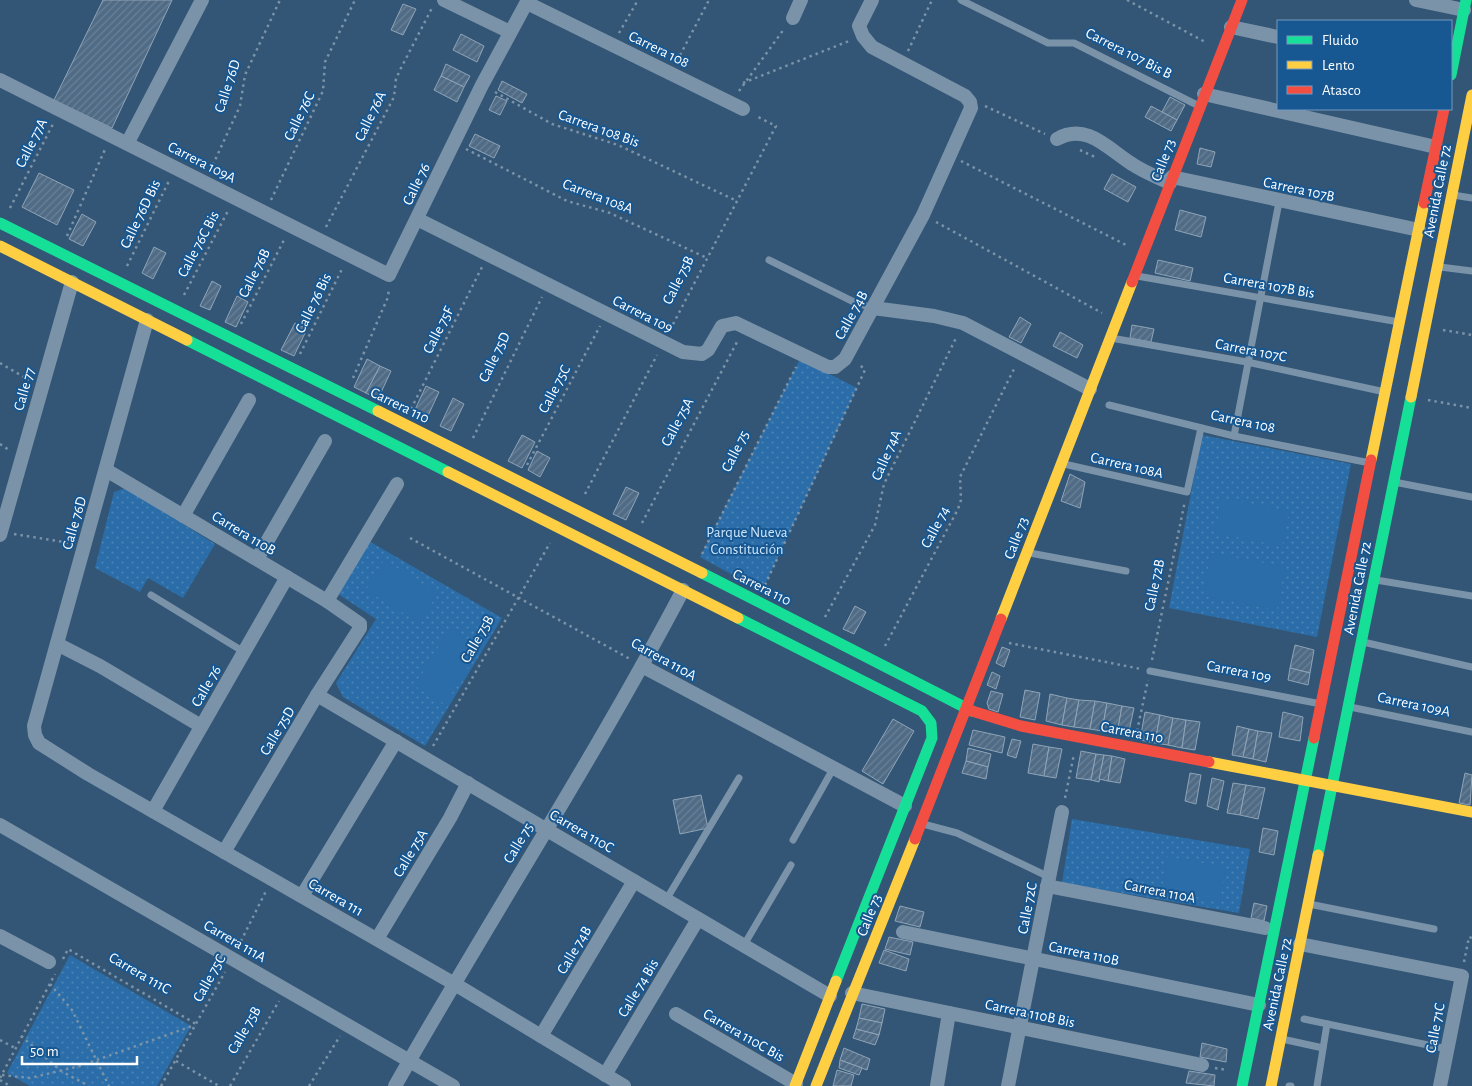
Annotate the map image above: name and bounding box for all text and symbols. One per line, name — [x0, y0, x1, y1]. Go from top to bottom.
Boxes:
legend — [1277, 20, 1452, 110]
street label: Carrera 107 Bis B — [1083, 25, 1174, 82]
street label: Carrera 108 — [626, 28, 691, 71]
text: Fluido — [1322, 33, 1359, 48]
street label: Calle 76D — [212, 58, 243, 114]
text: Lento — [1322, 58, 1355, 73]
text: Atasco — [1322, 83, 1361, 98]
street label: Calle 76C — [281, 89, 318, 143]
street label: Calle 76A — [352, 89, 389, 144]
street label: Carrera 108 Bis — [556, 107, 641, 150]
street label: Calle 77A — [13, 116, 50, 170]
street label: Calle 73 — [1149, 137, 1178, 183]
street label: Carrera 109A — [165, 139, 238, 186]
street label: Avenida Calle 72 — [1421, 143, 1454, 239]
street label: Calle 76 — [400, 161, 433, 208]
street label: Carrera 107B — [1262, 175, 1336, 204]
street label: Carrera 108A — [561, 176, 635, 217]
street label: Calle 76D Bis — [117, 178, 163, 251]
street label: Calle 76C Bis — [175, 209, 222, 280]
street label: Calle 76B — [236, 246, 273, 300]
street label: Calle 75B — [660, 254, 697, 307]
street label: Carrera 107B Bis — [1222, 270, 1316, 301]
street label: Calle 76 Bis — [293, 271, 334, 336]
street label: Calle 74B — [832, 288, 871, 342]
street label: Carrera 109 — [610, 293, 675, 336]
street label: Calle 75F — [420, 304, 457, 356]
street label: Calle 75D — [476, 330, 513, 385]
street label: Carrera 107C — [1214, 336, 1288, 365]
street label: Calle 75C — [536, 363, 573, 416]
street label: Calle 77 — [11, 366, 38, 412]
street label: Carrera 110 — [368, 385, 432, 426]
street label: Calle 75A — [658, 395, 697, 449]
street label: Carrera 108 — [1209, 407, 1276, 436]
street label: Calle 74A — [869, 427, 904, 483]
street label: Calle 75 — [719, 428, 752, 474]
street label: Carrera 108A — [1089, 450, 1165, 481]
street label: Calle 76D — [60, 495, 89, 551]
street label: Calle 74 — [918, 504, 953, 551]
street label: Carrera 110B — [209, 509, 278, 558]
street label: Calle 73 — [1002, 515, 1031, 561]
park label: Parque Nueva Constitución — [706, 525, 788, 557]
street label: Avenida Calle 72 — [1341, 540, 1374, 636]
street label: Calle 72B — [1142, 558, 1167, 612]
street label: Carrera 110 — [730, 566, 794, 609]
street label: Calle 75B — [458, 613, 497, 666]
street label: Carrera 110A — [629, 635, 699, 684]
street label: Carrera 109 — [1205, 658, 1272, 685]
street label: Calle 76 — [189, 663, 224, 709]
street label: Carrera 109A — [1376, 689, 1452, 720]
street label: Calle 75D — [257, 704, 298, 758]
street label: Carrera 110 — [1099, 719, 1165, 746]
street label: Carrera 110C — [547, 807, 617, 856]
street label: Calle 75 — [501, 821, 536, 866]
street label: Calle 75A — [390, 827, 431, 880]
street label: Carrera 111 — [306, 876, 366, 919]
street label: Carrera 110A — [1123, 877, 1197, 906]
street label: Calle 72C — [1015, 881, 1040, 935]
street label: Calle 73 — [854, 892, 885, 938]
street label: Carrera 111A — [201, 918, 269, 965]
street label: Calle 74B — [554, 924, 595, 977]
street label: Avenida Calle 72 — [1260, 936, 1295, 1032]
street label: Carrera 110B — [1047, 939, 1120, 968]
street label: Carrera 111C — [106, 950, 173, 997]
street label: Calle 75C — [190, 952, 229, 1005]
street label: Calle 74 Bis — [615, 957, 662, 1020]
street label: Carrera 110B Bis — [984, 997, 1076, 1030]
street label: Calle 71C — [1423, 1002, 1448, 1054]
street label: Calle 75B — [225, 1004, 264, 1057]
street label: Carrera 110C Bis — [701, 1006, 787, 1065]
scale bar — [22, 1034, 138, 1066]
text: 50 m — [30, 1044, 59, 1059]

